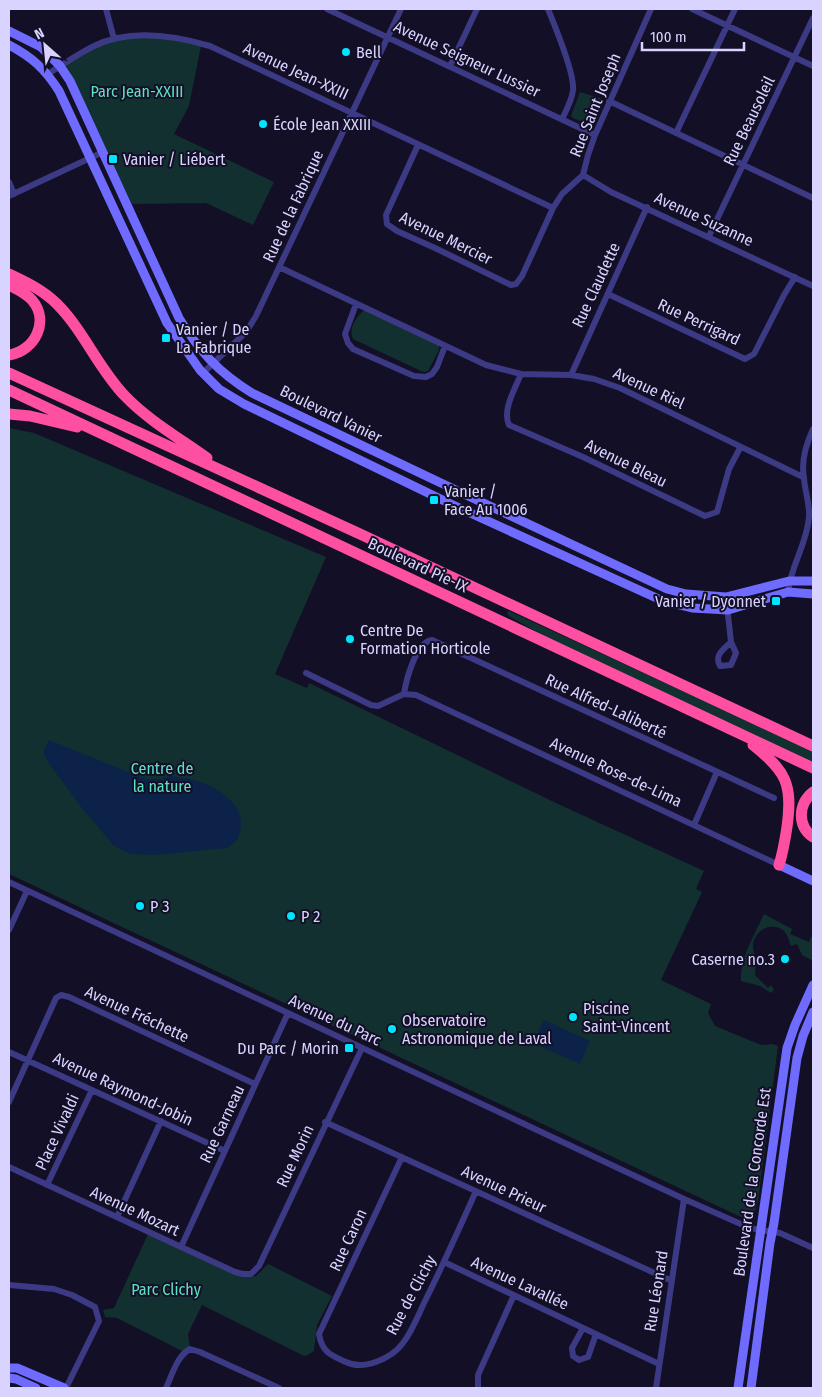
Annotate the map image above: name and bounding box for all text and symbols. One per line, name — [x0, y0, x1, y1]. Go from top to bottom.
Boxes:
street label: Avenue Seigneur Lussier — [391, 17, 544, 101]
north arrow — [20, 20, 70, 70]
scale bar — [642, 20, 744, 52]
text: N — [32, 24, 47, 43]
text: 100 m — [650, 28, 687, 46]
street label: Avenue Jean-XXIII — [240, 38, 352, 104]
place label: Bell — [356, 43, 381, 62]
marker: Bell — [340, 46, 352, 58]
street label: Rue Saint Joseph — [566, 50, 624, 160]
street label: Rue Beausoleil — [719, 73, 779, 169]
park label: Parc Jean-XXIII — [90, 82, 184, 101]
place label: École Jean XXIII — [273, 115, 371, 134]
marker: École Jean XXIII — [257, 118, 269, 130]
street label: Rue de la Fabrique — [259, 147, 327, 265]
place label: Vanier / Liébert — [123, 150, 226, 169]
marker: Vanier / Liébert — [107, 153, 119, 165]
street label: Avenue Suzanne — [652, 188, 757, 250]
street label: Avenue Mercier — [397, 207, 496, 269]
street label: Rue Claudette — [568, 239, 624, 331]
street label: Rue Perrigard — [655, 295, 743, 349]
place label: Vanier / De La Fabrique — [176, 320, 252, 357]
marker: Vanier / De La Fabrique — [160, 332, 172, 344]
street label: Avenue Riel — [610, 363, 688, 413]
street label: Boulevard Vanier — [277, 381, 385, 447]
street label: Avenue Bleau — [582, 435, 670, 491]
place label: Vanier / Face Au 1006 — [444, 482, 528, 519]
marker: Vanier / Face Au 1006 — [428, 494, 440, 506]
street label: Boulevard Pie-IX — [365, 534, 471, 596]
place label: Vanier / Dyonnet — [655, 592, 767, 611]
marker: Vanier / Dyonnet — [770, 595, 782, 607]
place label: Centre De Formation Horticole — [360, 621, 491, 658]
marker: Centre De Formation Horticole — [344, 633, 356, 645]
street label: Rue Alfred-Laliberté — [542, 670, 670, 742]
street label: Avenue Rose-de-Lima — [547, 733, 685, 811]
park label: Centre de la nature — [131, 759, 193, 796]
place label: P 3 — [150, 897, 169, 916]
marker: P 3 — [134, 900, 146, 912]
place label: P 2 — [301, 907, 320, 926]
marker: P 2 — [285, 910, 297, 922]
place label: Caserne no.3 — [691, 950, 775, 969]
marker: Caserne no.3 — [779, 953, 791, 965]
street label: Avenue Fréchette — [82, 982, 192, 1046]
street label: Avenue du Parc — [286, 990, 384, 1050]
place label: Piscine Saint-Vincent — [583, 999, 671, 1036]
place label: Observatoire Astronomique de Laval — [402, 1011, 551, 1048]
marker: Piscine Saint-Vincent — [567, 1011, 579, 1023]
marker: Observatoire Astronomique de Laval — [386, 1023, 398, 1035]
place label: Du Parc / Morin — [237, 1039, 339, 1058]
marker: Du Parc / Morin — [343, 1042, 355, 1054]
street label: Avenue Raymond-Jobin — [50, 1048, 196, 1130]
street label: Rue Garneau — [196, 1082, 248, 1166]
street label: Boulevard de la Concorde Est — [729, 1086, 775, 1277]
street label: Place Vivaldi — [31, 1091, 83, 1173]
street label: Rue Morin — [272, 1122, 318, 1190]
street label: Avenue Prieur — [459, 1161, 550, 1217]
street label: Avenue Mozart — [87, 1182, 183, 1240]
street label: Rue Caron — [325, 1206, 371, 1274]
street label: Rue Léonard — [640, 1249, 672, 1333]
street label: Rue de Clichy — [382, 1251, 440, 1338]
street label: Avenue Lavallée — [468, 1252, 572, 1314]
park label: Parc Clichy — [131, 1280, 202, 1299]

